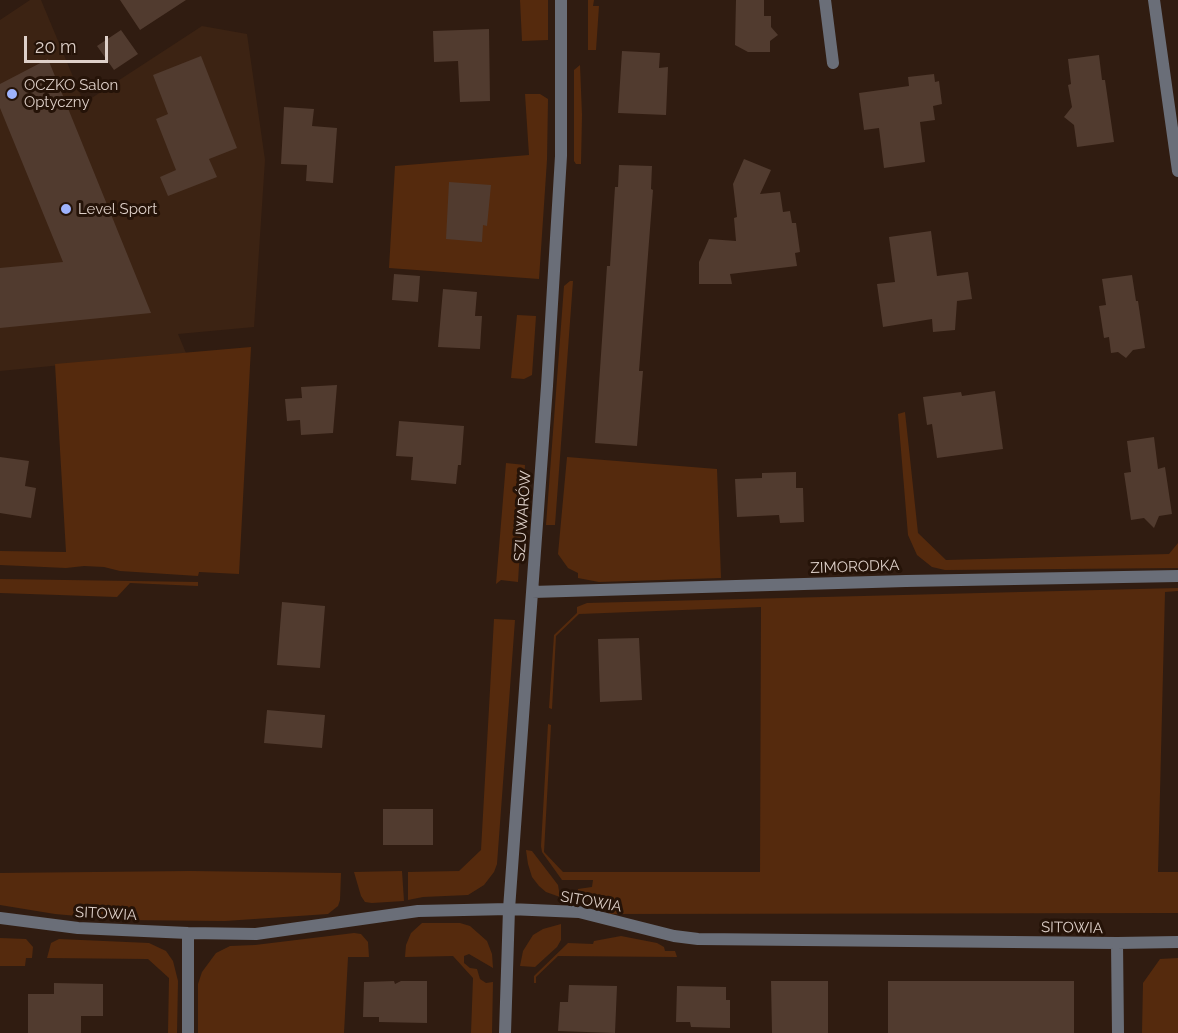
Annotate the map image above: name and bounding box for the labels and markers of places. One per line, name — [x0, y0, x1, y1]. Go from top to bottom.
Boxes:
place label: OCZKO Salon Optyczny — [24, 76, 118, 111]
marker: OCZKO Salon Optyczny — [5, 87, 19, 101]
place label: Level Sport — [78, 200, 157, 218]
marker: Level Sport — [59, 202, 73, 216]

